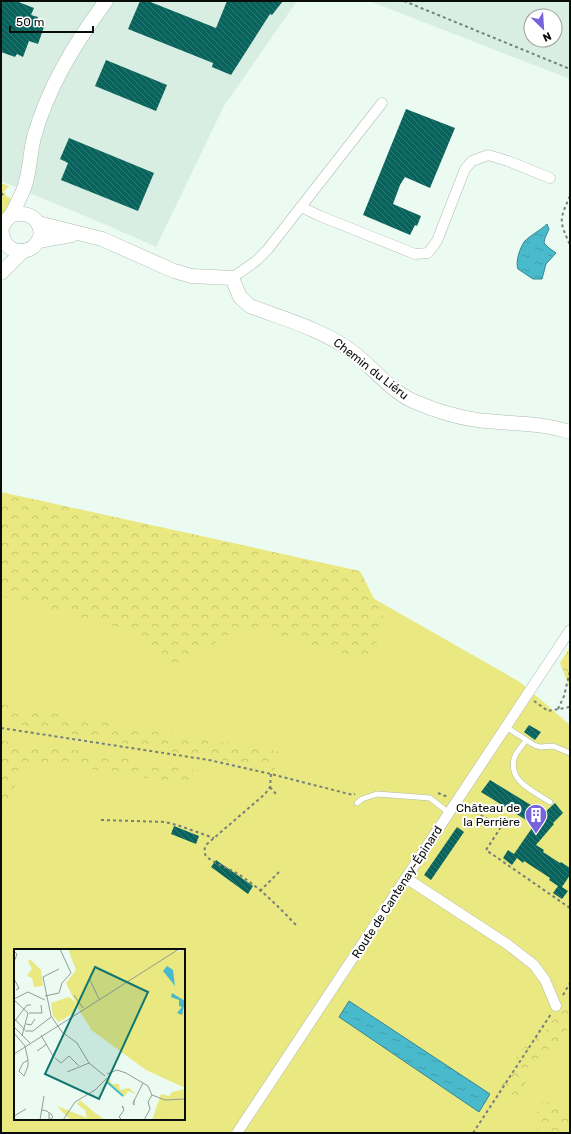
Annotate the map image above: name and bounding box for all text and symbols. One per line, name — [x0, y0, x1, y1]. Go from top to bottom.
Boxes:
scale bar — [10, 8, 93, 34]
north arrow — [523, 8, 563, 48]
text: 50 m — [16, 15, 44, 29]
text: N — [541, 29, 553, 44]
street label: Chemin du Liéru — [331, 335, 411, 403]
place label: Château de la Perrière — [456, 801, 520, 829]
building icon: Château de la Perrière — [523, 802, 549, 835]
street label: Route de Cantenay-Épinard — [349, 823, 445, 961]
inset map — [14, 949, 185, 1120]

